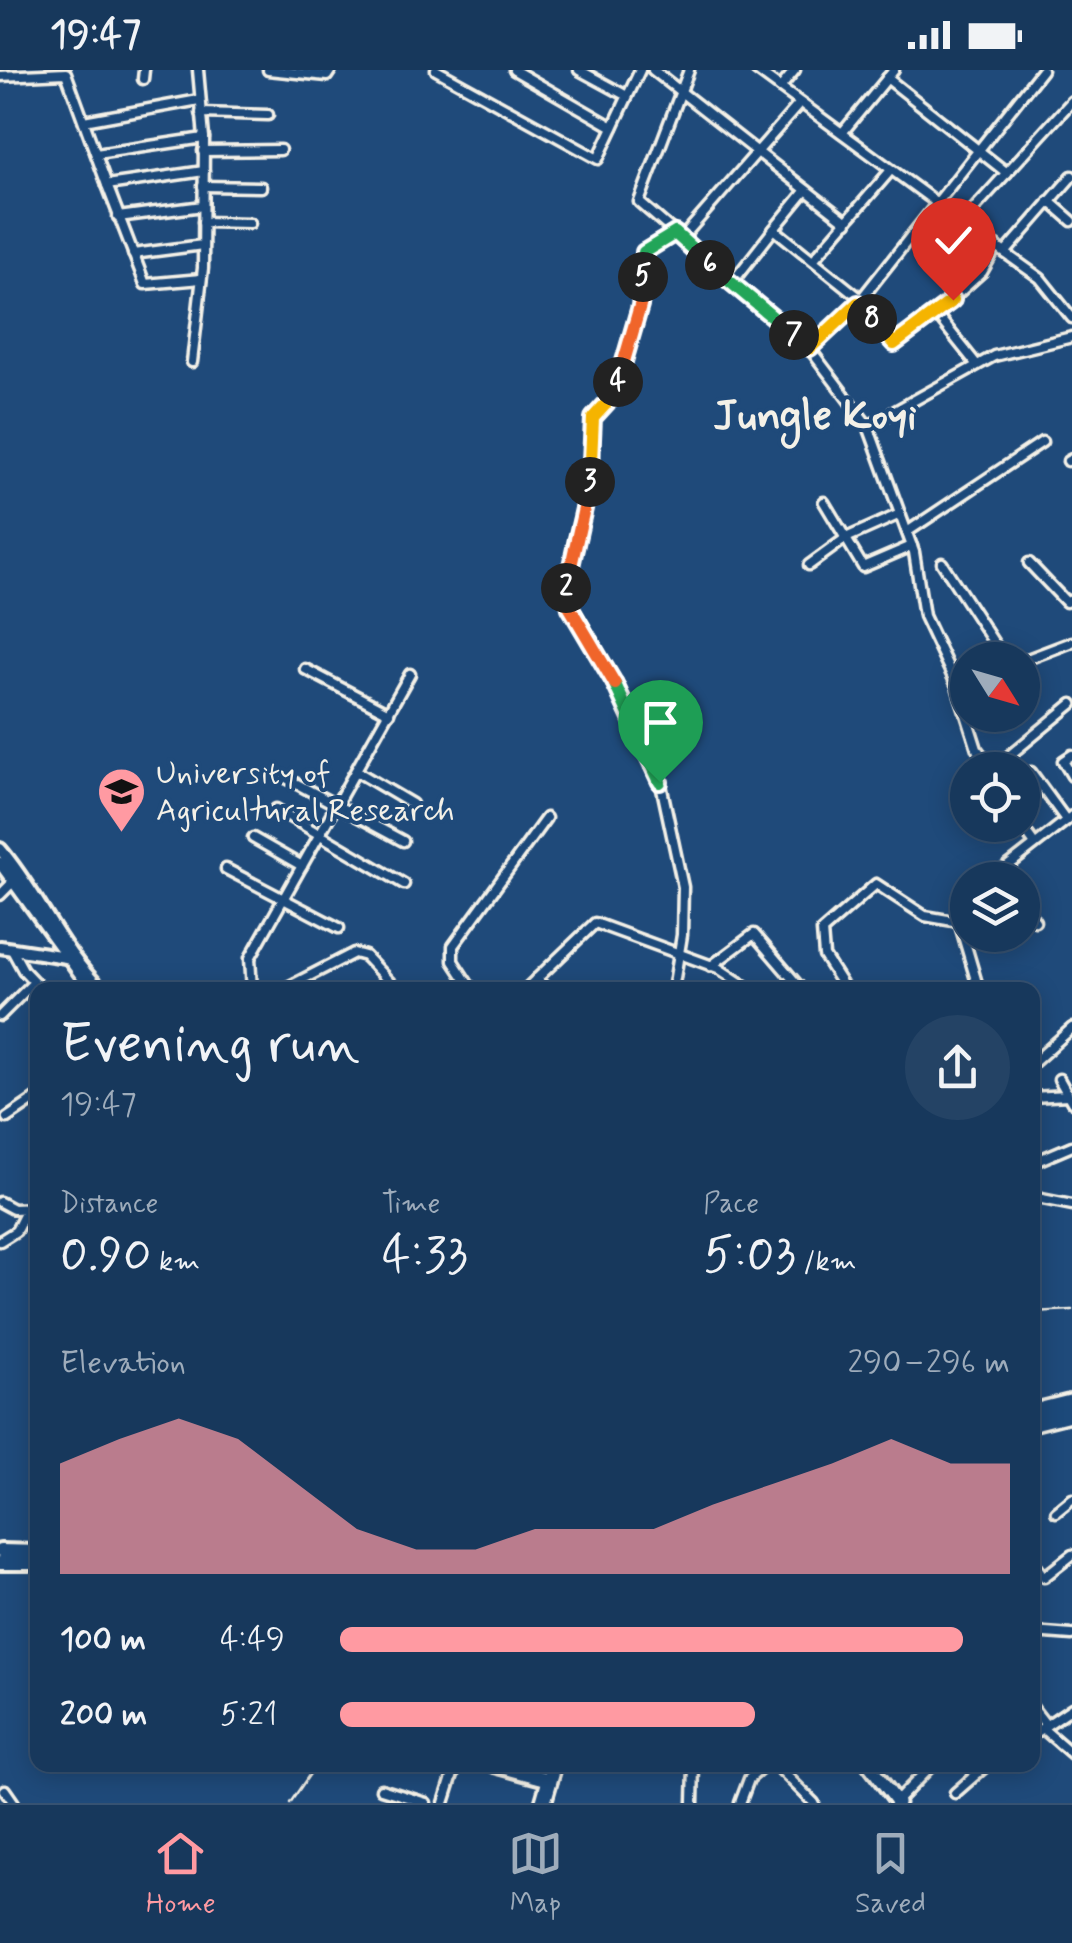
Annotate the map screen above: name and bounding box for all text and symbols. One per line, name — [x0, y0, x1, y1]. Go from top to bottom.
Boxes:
text: 19:47 — [50, 11, 141, 60]
pin — [911, 198, 996, 301]
icon: check — [926, 213, 981, 268]
pin: 6 — [685, 240, 735, 290]
text: 6 — [703, 246, 717, 283]
pin: 5 — [618, 252, 668, 302]
text: 5 — [635, 258, 651, 295]
pin: 8 — [847, 294, 897, 344]
text: 8 — [864, 300, 880, 337]
pin: 7 — [769, 310, 819, 360]
text: 7 — [786, 316, 803, 353]
pin: 4 — [593, 357, 643, 407]
text: 4 — [610, 363, 626, 400]
district label: Jungle Koyi — [713, 390, 917, 449]
pin: 3 — [565, 457, 615, 507]
text: 3 — [584, 463, 596, 500]
pin: 2 — [541, 563, 591, 613]
text: 2 — [559, 569, 573, 606]
north arrow — [950, 642, 1040, 732]
map controls — [950, 642, 1040, 952]
pin — [618, 680, 703, 783]
icon: arrive — [633, 695, 688, 750]
button: locate — [950, 752, 1040, 842]
place label: University of Agricultural Research — [156, 753, 455, 832]
school or university icon: University of Agricultural Research — [95, 766, 147, 834]
button: layers — [950, 862, 1040, 952]
text: Evening run — [60, 1010, 360, 1082]
button: share — [905, 1015, 1010, 1120]
text: 19:47 — [60, 1084, 137, 1126]
text: Distance — [60, 1186, 158, 1223]
text: Time — [382, 1186, 440, 1223]
text: Pace — [703, 1186, 759, 1223]
text: 0.90 — [60, 1223, 152, 1289]
text: 4:33 — [382, 1223, 468, 1289]
text: 5:03 — [703, 1223, 796, 1289]
text: km — [152, 1244, 200, 1281]
text: /km — [796, 1244, 856, 1281]
text: Elevation — [60, 1342, 186, 1384]
text: 290–296 m — [847, 1342, 1010, 1384]
text: 100 m — [60, 1619, 146, 1661]
text: 4:49 — [220, 1619, 285, 1661]
text: 200 m — [60, 1694, 147, 1736]
text: 5:21 — [220, 1694, 277, 1736]
tab: Home — [146, 1826, 216, 1923]
tab: Map — [508, 1826, 563, 1923]
tab: Saved — [855, 1826, 926, 1923]

